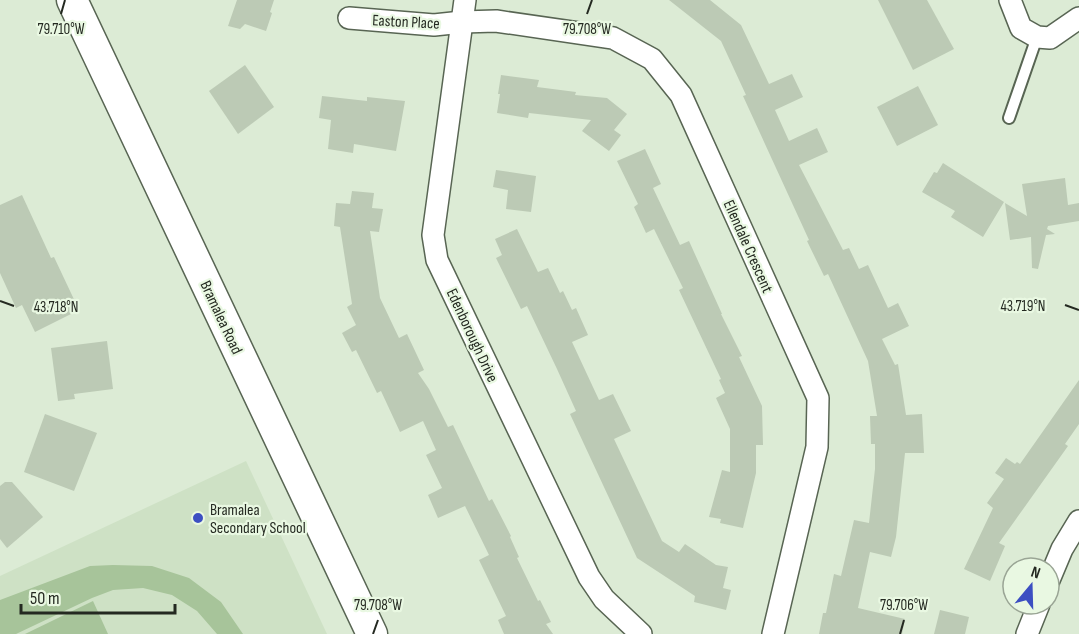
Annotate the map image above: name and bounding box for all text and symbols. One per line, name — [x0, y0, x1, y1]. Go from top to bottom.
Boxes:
street label: Easton Place — [372, 11, 440, 34]
text: 79.710°W — [38, 20, 85, 39]
text: 79.708°W — [563, 20, 611, 39]
street label: Ellendale Crescent — [719, 197, 777, 296]
street label: Bramalea Road — [195, 278, 246, 357]
street label: Edenborough Drive — [442, 286, 502, 385]
text: 43.719°N — [1000, 297, 1046, 316]
text: 43.718°N — [34, 298, 78, 317]
place label: Bramalea Secondary School — [210, 501, 306, 538]
marker: Bramalea Secondary School — [191, 511, 205, 525]
north arrow — [1001, 556, 1061, 616]
text: N — [1028, 563, 1043, 584]
scale bar — [21, 577, 176, 615]
text: 50 m — [30, 588, 60, 609]
text: 79.708°W — [354, 596, 402, 615]
text: 79.706°W — [880, 596, 928, 615]

